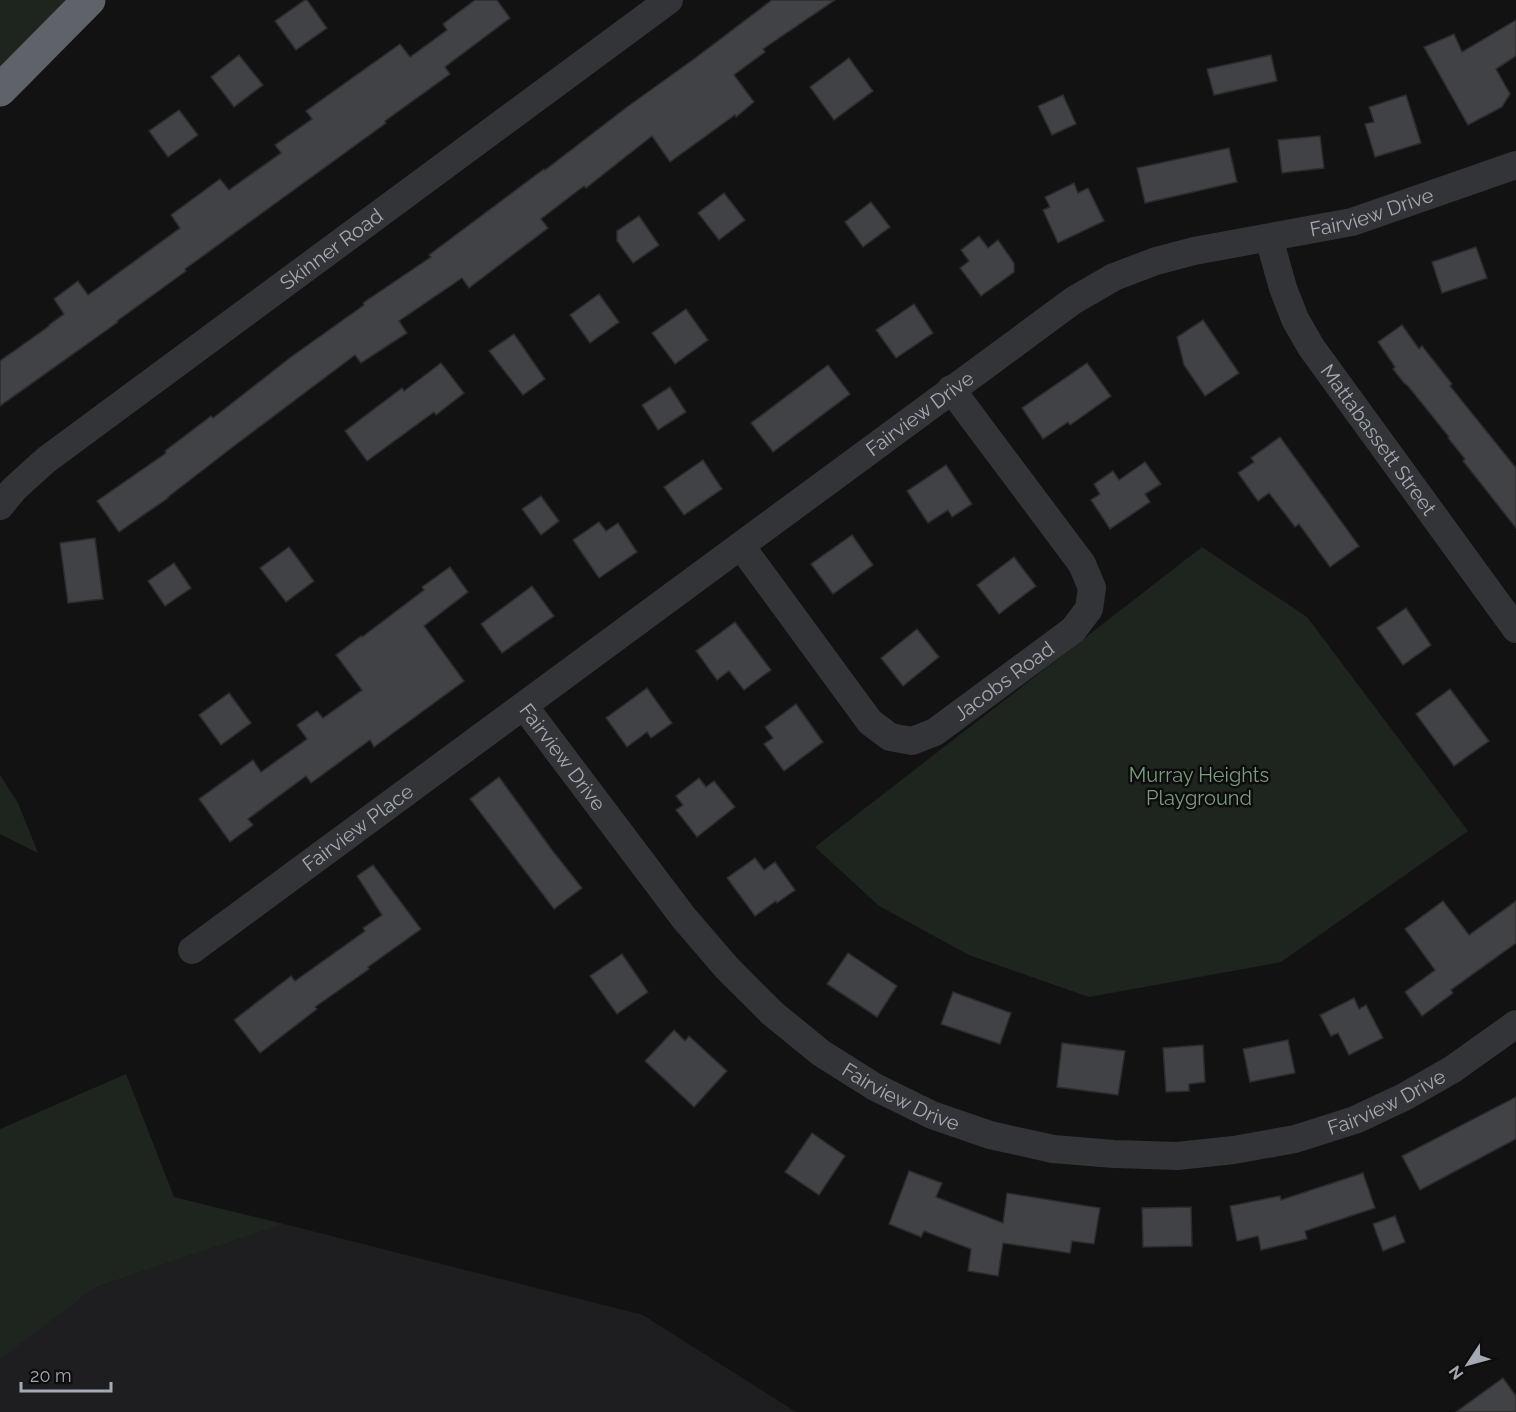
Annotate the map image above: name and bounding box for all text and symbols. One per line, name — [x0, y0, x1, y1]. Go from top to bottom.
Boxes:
street label: Fairview Drive — [1308, 183, 1437, 241]
street label: Skinner Road — [275, 203, 388, 295]
street label: Mattabassett Street — [1316, 359, 1441, 520]
street label: Fairview Drive — [861, 366, 979, 461]
street label: Jacobs Road — [949, 636, 1059, 726]
street label: Fairview Drive — [514, 699, 611, 816]
park label: Murray Heights Playground — [1129, 763, 1269, 810]
street label: Fairview Place — [298, 779, 418, 876]
street label: Fairview Drive — [838, 1058, 963, 1136]
street label: Fairview Drive — [1325, 1064, 1450, 1140]
north arrow — [1438, 1334, 1498, 1394]
scale bar — [21, 1355, 111, 1393]
text: N — [1445, 1362, 1468, 1383]
text: 20 m — [30, 1365, 72, 1386]

